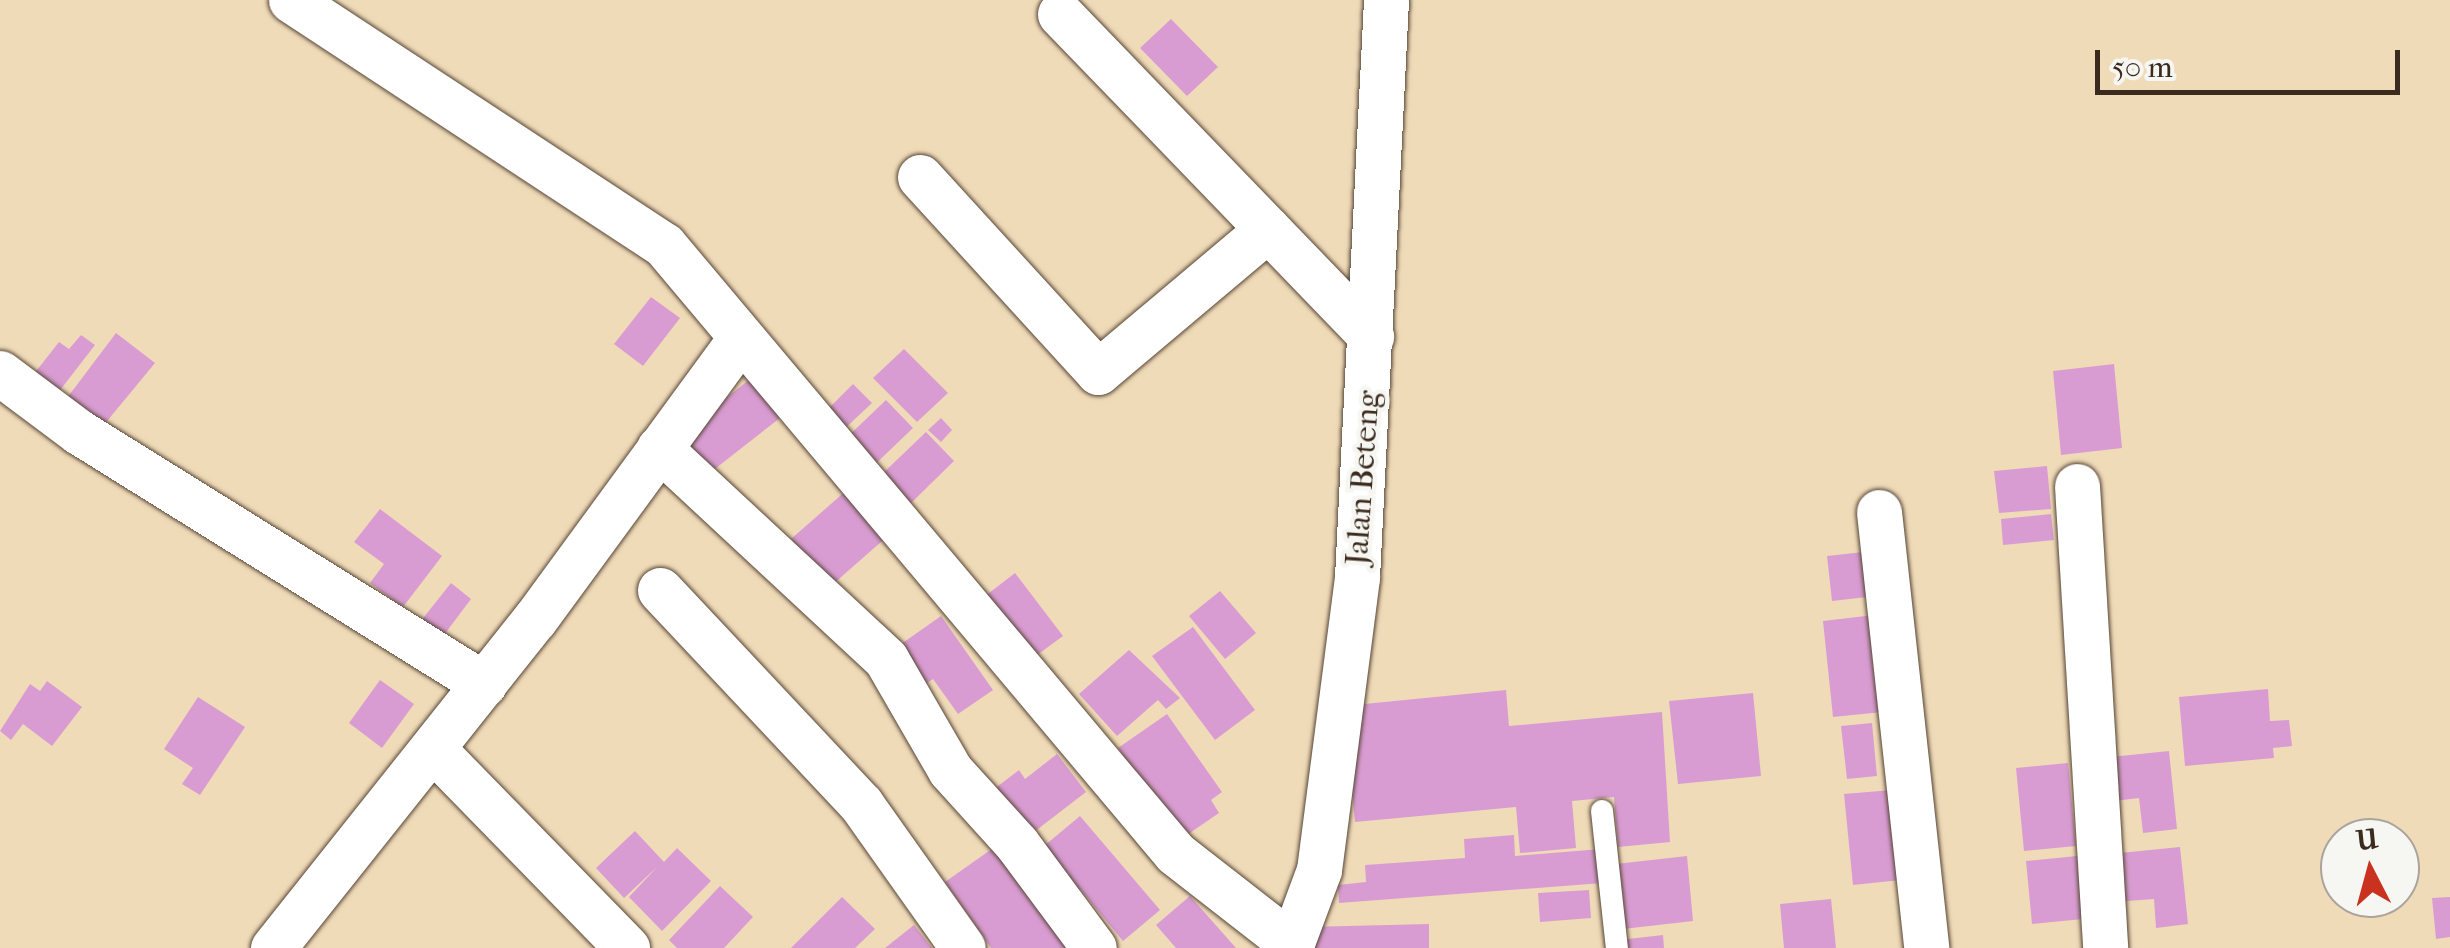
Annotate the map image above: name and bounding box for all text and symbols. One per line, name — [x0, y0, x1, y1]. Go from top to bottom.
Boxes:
scale bar — [2100, 30, 2405, 92]
text: 50 m — [2112, 50, 2173, 85]
street label: Jalan Beteng — [1338, 389, 1388, 567]
north arrow — [2320, 818, 2420, 918]
text: U — [2354, 822, 2380, 857]

